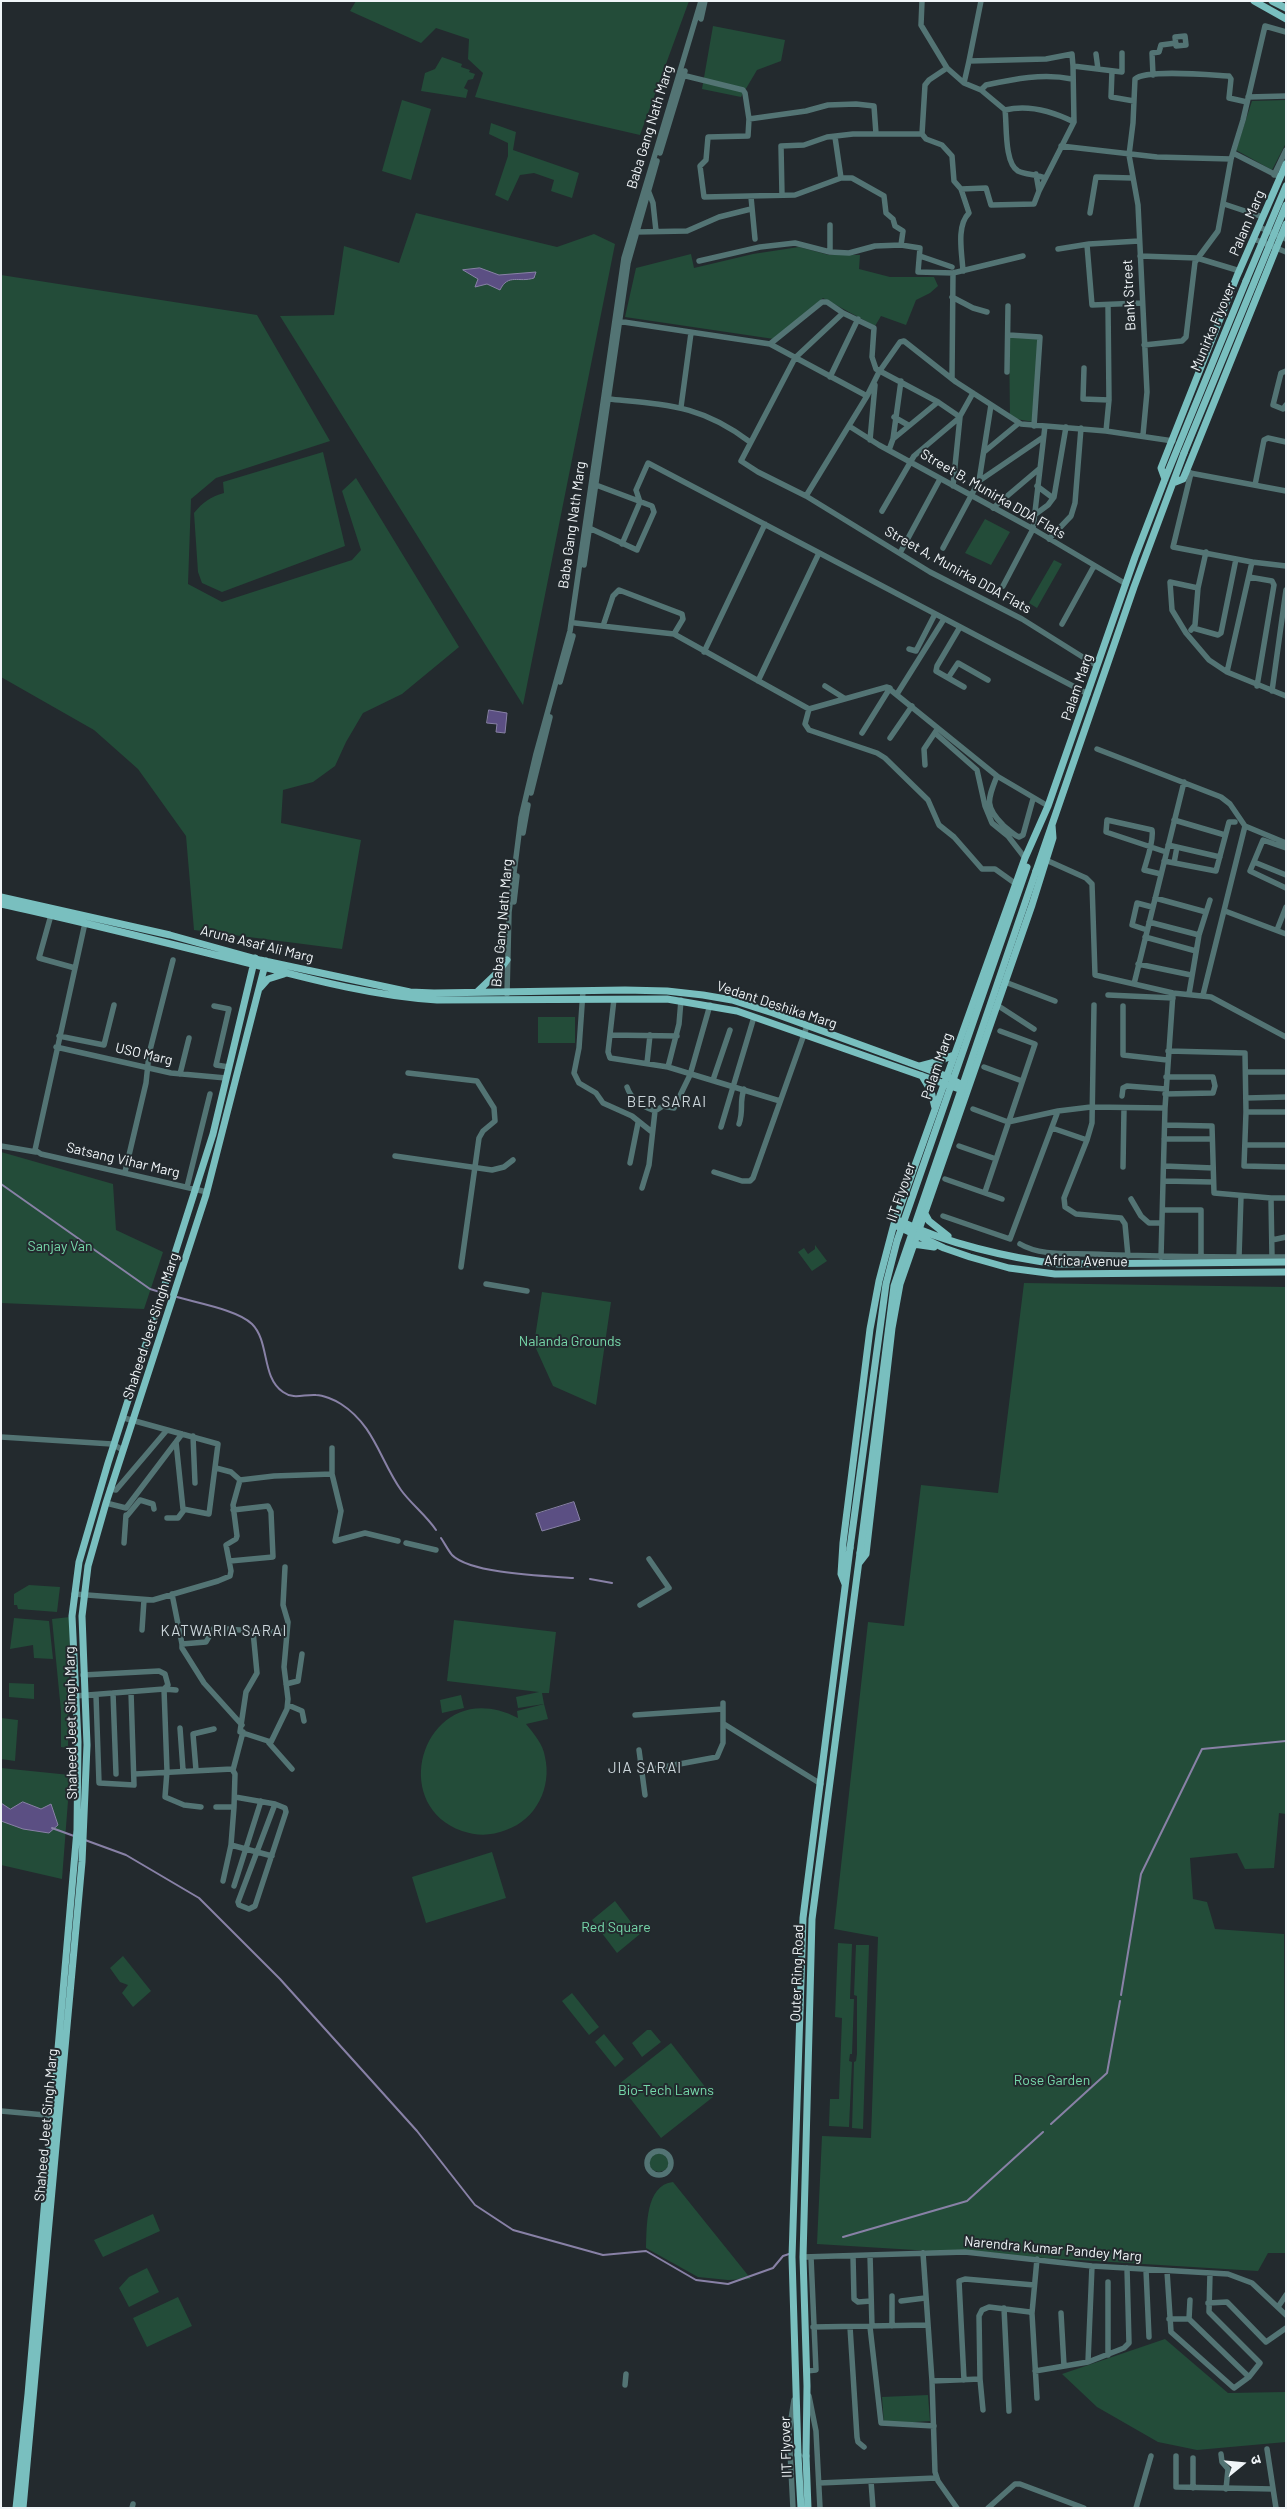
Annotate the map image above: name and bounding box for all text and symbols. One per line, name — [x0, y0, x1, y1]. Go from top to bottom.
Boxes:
street label: Baba Gang Nath Marg — [623, 63, 677, 191]
street label: Palam Marg — [1226, 188, 1268, 258]
street label: Bank Street — [1119, 259, 1139, 331]
street label: Munirka Flyover — [1187, 280, 1239, 374]
street label: Street B, Munirka DDA Flats — [917, 445, 1069, 543]
street label: Baba Gang Nath Marg — [555, 460, 589, 590]
street label: Street A, Munirka DDA Flats — [882, 523, 1034, 617]
street label: Palam Marg — [1058, 651, 1096, 723]
street label: Baba Gang Nath Marg — [488, 858, 516, 988]
street label: Aruna Asaf Ali Marg — [199, 922, 315, 966]
street label: Vedant Deshika Marg — [715, 978, 839, 1032]
street label: Palam Marg — [918, 1030, 956, 1102]
street label: USO Marg — [114, 1039, 174, 1069]
district label: BER SARAI — [626, 1093, 708, 1111]
street label: Satsang Vihar Marg — [65, 1139, 181, 1181]
street label: IIT Flyover — [883, 1160, 919, 1224]
park label: Sanjay Van — [28, 1238, 92, 1254]
street label: Shaheed Jeet Singh Marg — [119, 1251, 183, 1401]
street label: Africa Avenue — [1044, 1252, 1128, 1270]
park label: Nalanda Grounds — [519, 1333, 621, 1349]
district label: KATWARIA SARAI — [159, 1622, 289, 1640]
street label: Shaheed Jeet Singh Marg — [61, 1646, 81, 1800]
district label: JIA SARAI — [607, 1759, 683, 1777]
park label: Red Square — [581, 1919, 651, 1935]
street label: Outer Ring Road — [787, 1924, 807, 2022]
street label: Shaheed Jeet Singh Marg — [31, 2048, 61, 2202]
park label: Rose Garden — [1014, 2072, 1090, 2088]
park label: Bio-Tech Lawns — [618, 2082, 714, 2098]
street label: Narendra Kumar Pandey Marg — [963, 2233, 1143, 2265]
street label: IIT Flyover — [777, 2416, 795, 2478]
north arrow — [1217, 2439, 1267, 2489]
text: उ — [1247, 2453, 1266, 2466]

